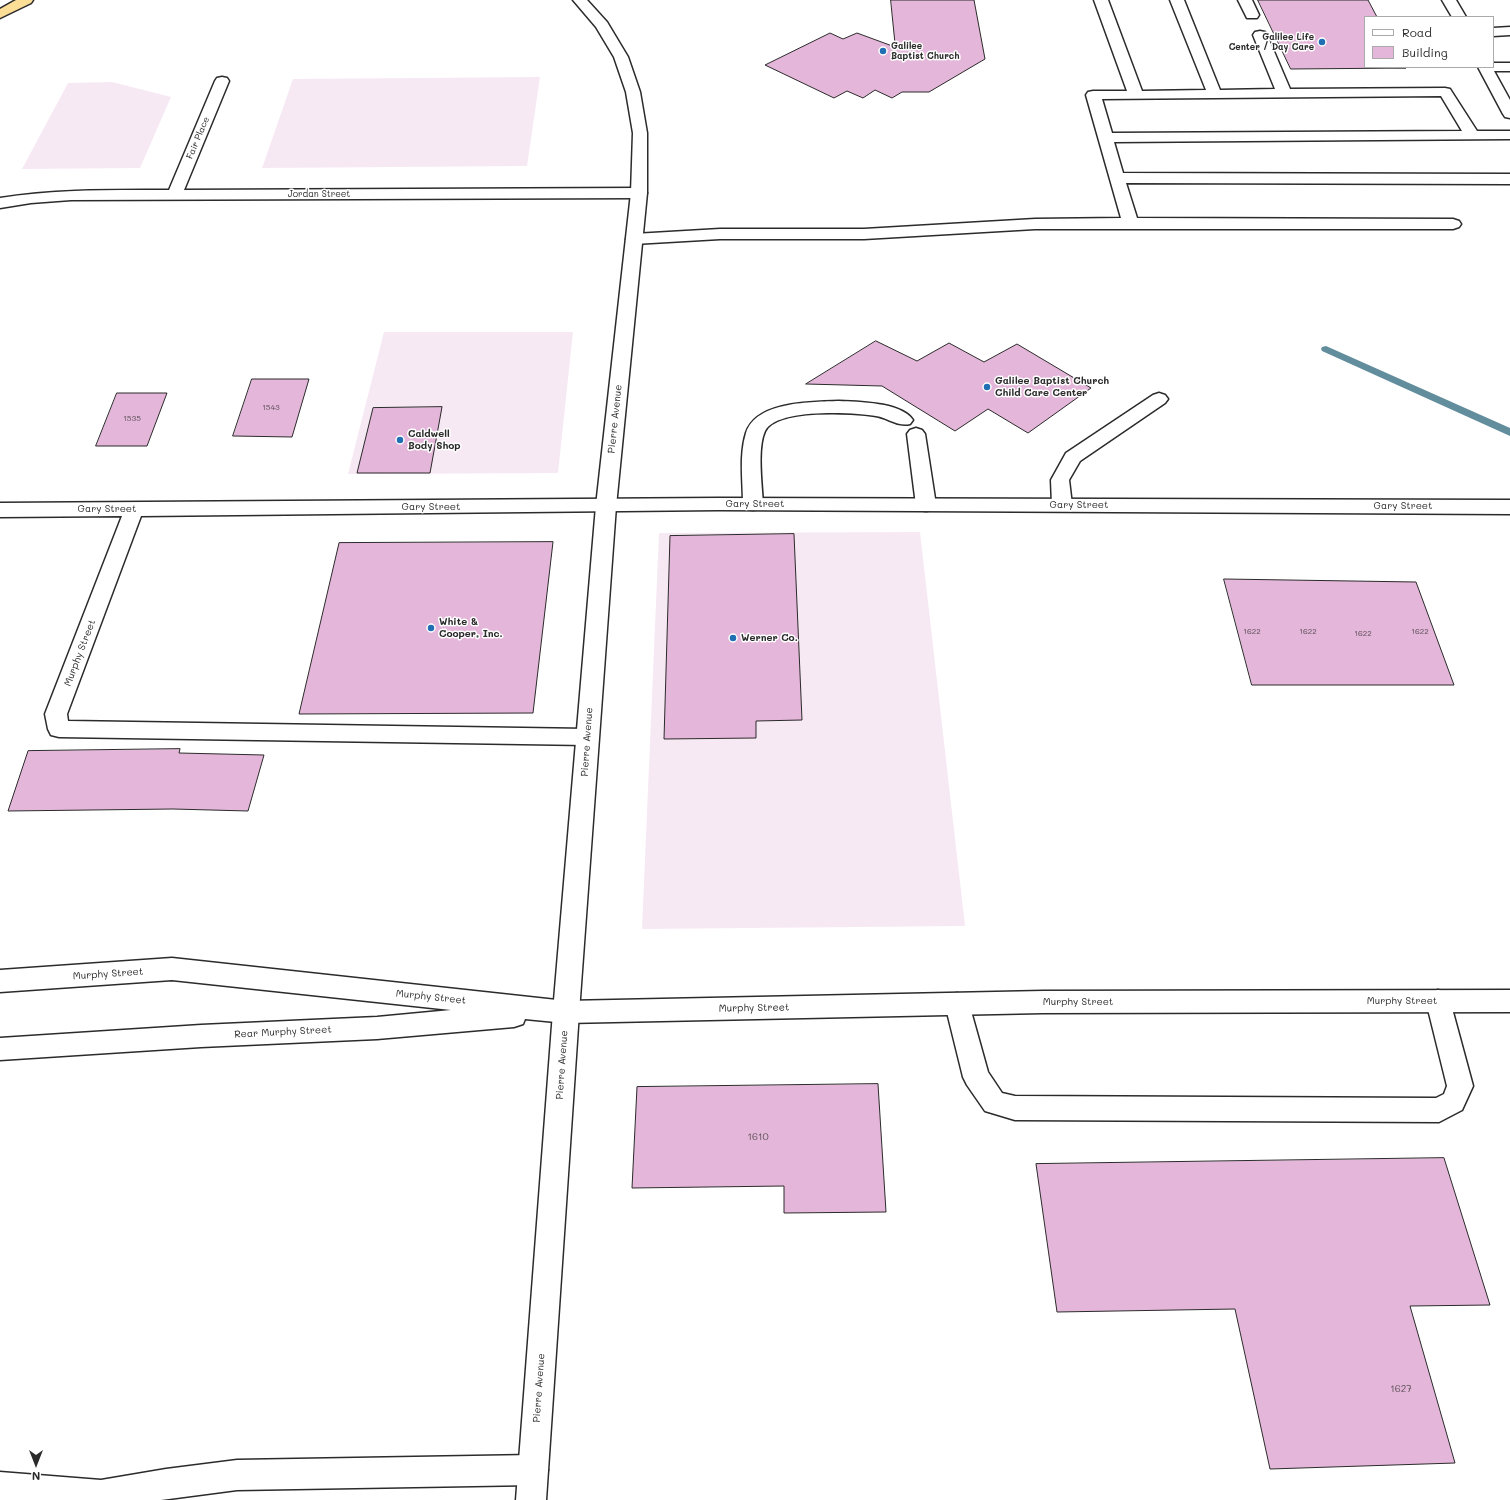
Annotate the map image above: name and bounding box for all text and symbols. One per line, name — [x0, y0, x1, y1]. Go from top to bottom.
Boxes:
legend — [1364, 16, 1494, 68]
text: Road — [1402, 24, 1432, 40]
place label: Galilee Life Center / Day Care — [1229, 32, 1314, 53]
marker: Galilee Life Center / Day Care — [1317, 37, 1327, 47]
place label: Galilee Baptist Church — [891, 41, 959, 62]
text: Building — [1402, 44, 1448, 60]
marker: Galilee Baptist Church — [878, 46, 888, 56]
street label: Fair Place — [184, 115, 212, 161]
street label: Jordan Street — [288, 189, 350, 199]
place label: Galilee Baptist Church Child Care Center — [995, 375, 1109, 398]
marker: Galilee Baptist Church Child Care Center — [982, 382, 992, 392]
street label: Pierre Avenue — [605, 384, 625, 454]
house number: 1543 — [262, 403, 280, 413]
house number: 1535 — [123, 414, 141, 424]
place label: Caldwell Body Shop — [408, 428, 461, 452]
marker: Caldwell Body Shop — [395, 435, 405, 445]
street label: Gary Street — [726, 498, 784, 510]
street label: Gary Street — [1050, 499, 1108, 511]
street label: Gary Street — [1374, 500, 1432, 512]
street label: Gary Street — [402, 501, 460, 513]
street label: Gary Street — [78, 503, 136, 515]
place label: White & Cooper, Inc. — [439, 616, 503, 640]
street label: Murphy Street — [62, 618, 98, 688]
marker: White & Cooper, Inc. — [426, 623, 436, 633]
house number: 1622 — [1243, 627, 1261, 637]
house number: 1622 — [1299, 627, 1317, 637]
house number: 1622 — [1411, 627, 1429, 637]
house number: 1622 — [1354, 629, 1372, 639]
place label: Werner Co. — [741, 632, 798, 644]
marker: Werner Co. — [728, 633, 738, 643]
street label: Pierre Avenue — [579, 707, 595, 777]
street label: Murphy Street — [72, 966, 144, 982]
street label: Murphy Street — [395, 987, 467, 1007]
street label: Murphy Street — [1367, 995, 1437, 1007]
street label: Murphy Street — [1043, 996, 1113, 1008]
street label: Murphy Street — [719, 1001, 789, 1015]
street label: Rear Murphy Street — [234, 1023, 332, 1041]
street label: Pierre Avenue — [554, 1030, 570, 1100]
house number: 1610 — [747, 1131, 769, 1143]
street label: Pierre Avenue — [531, 1353, 547, 1423]
house number: 1627 — [1390, 1383, 1412, 1395]
north arrow — [16, 1444, 56, 1484]
text: N — [32, 1469, 40, 1484]

